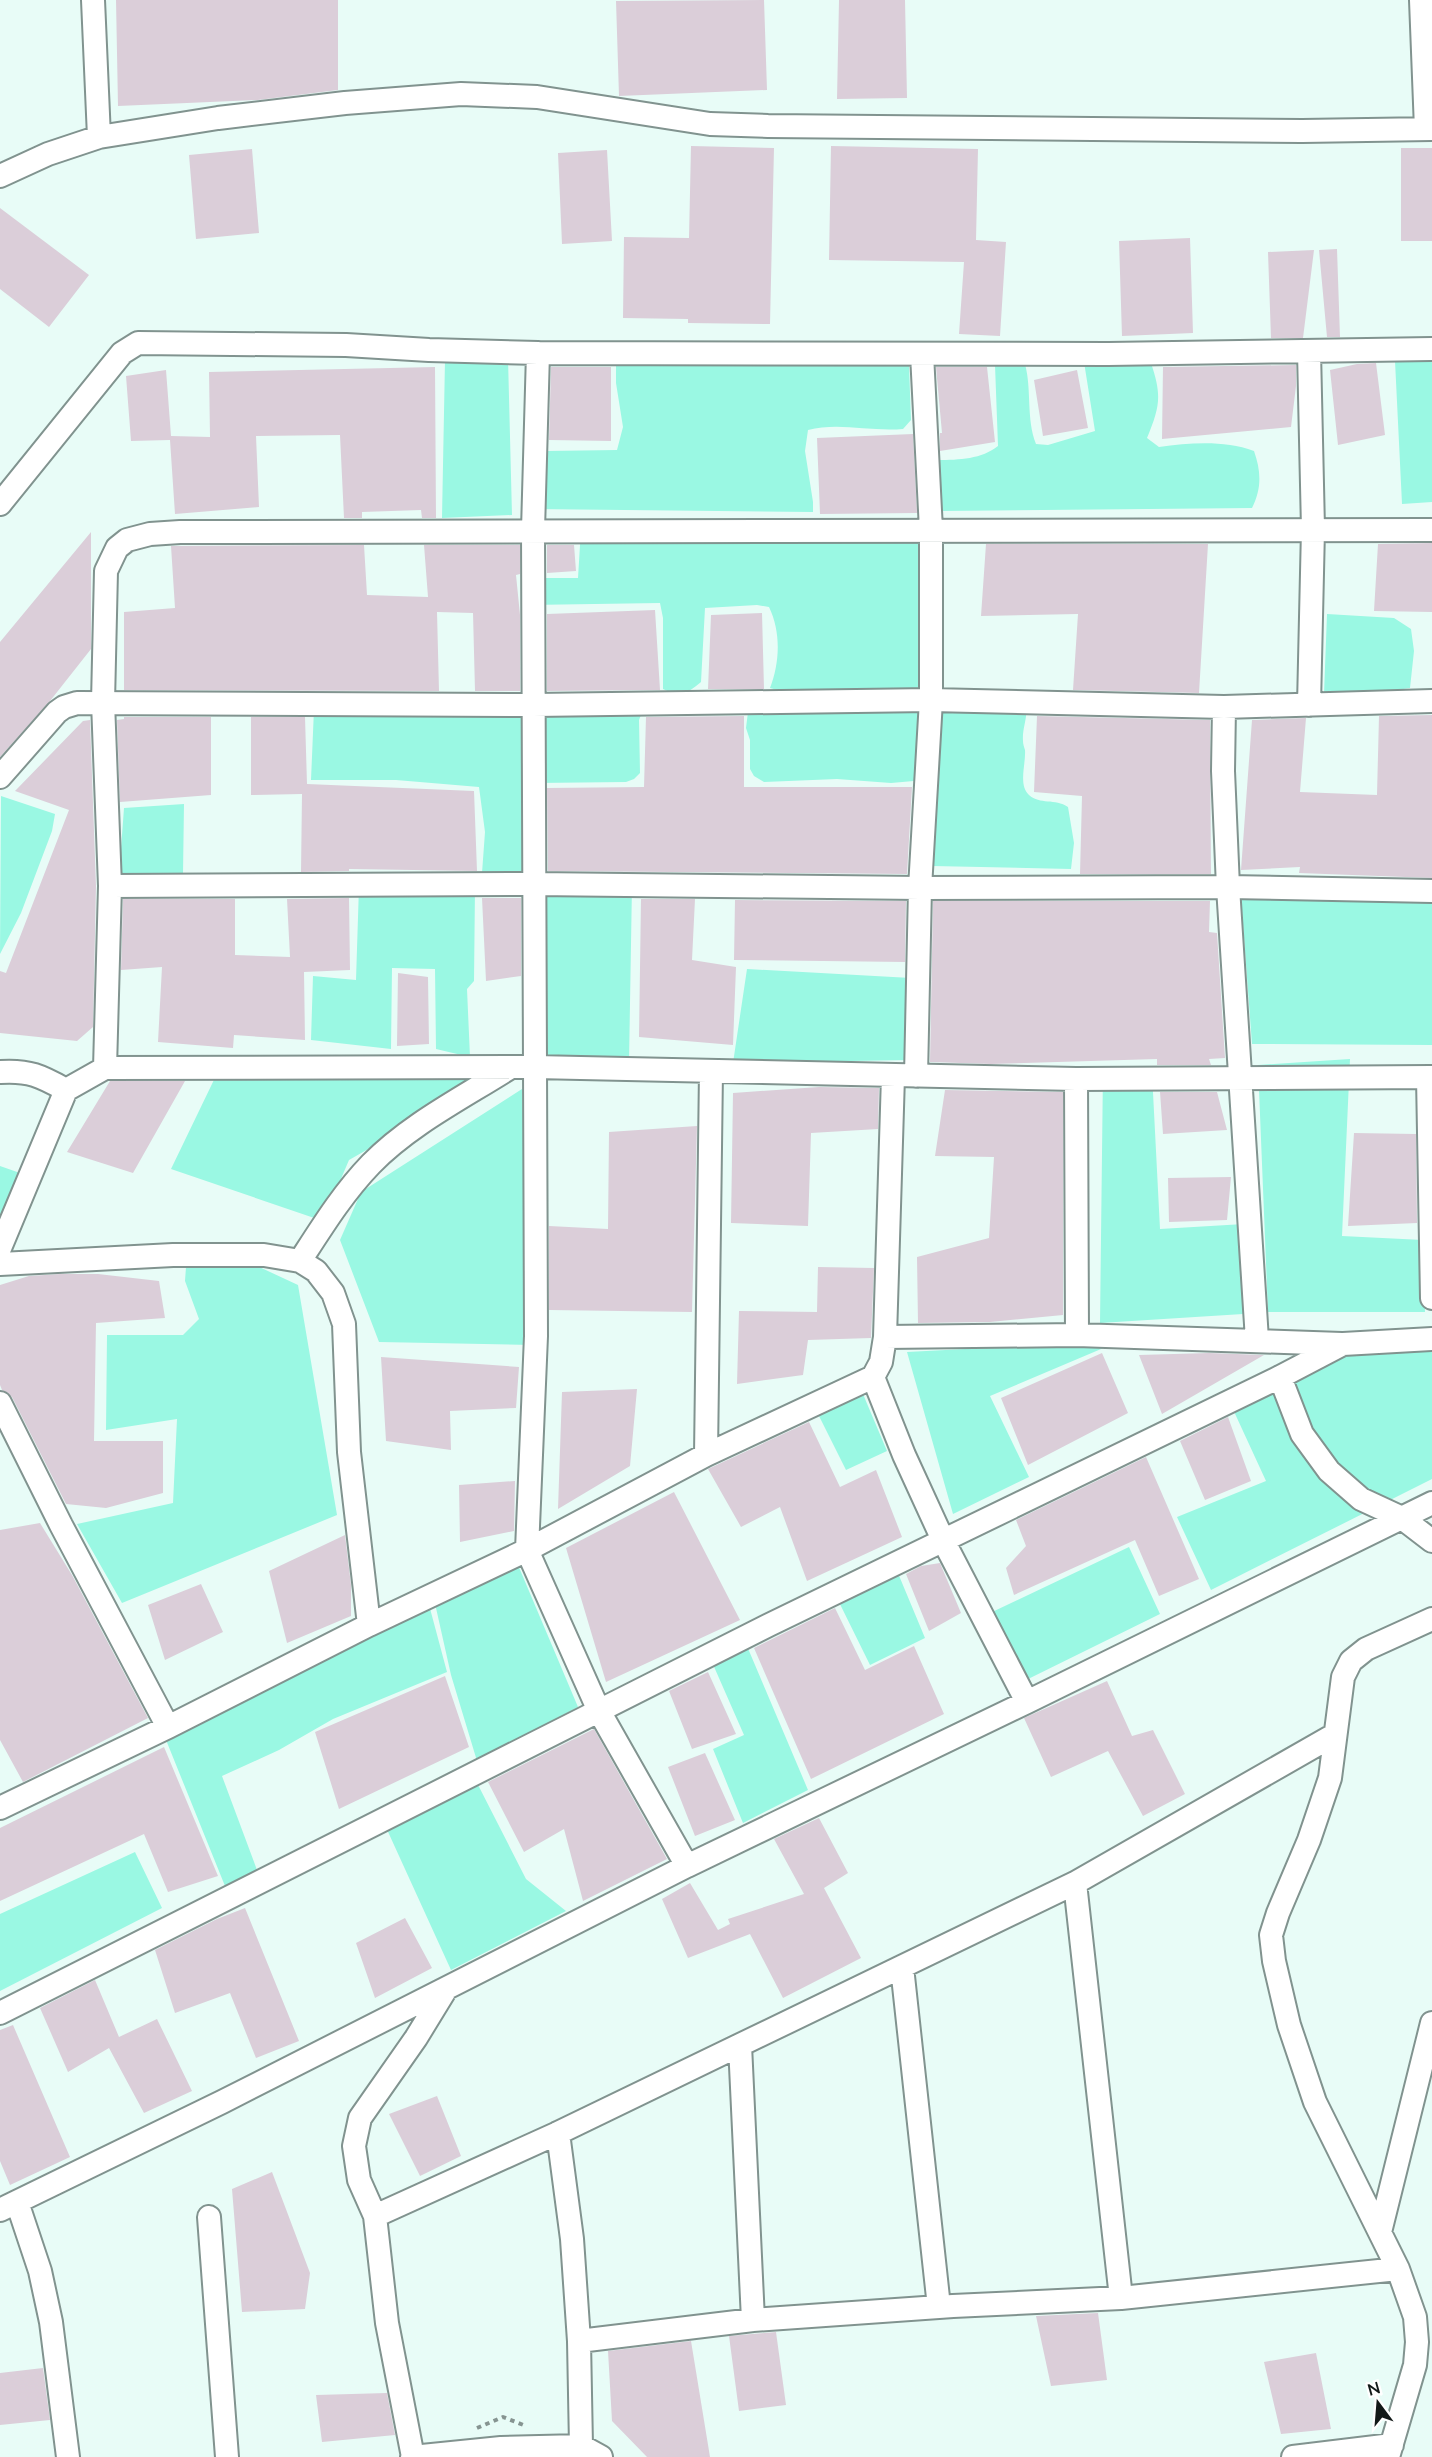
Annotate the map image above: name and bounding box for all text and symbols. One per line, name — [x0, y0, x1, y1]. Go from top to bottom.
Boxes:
north arrow — [1348, 2373, 1408, 2433]
text: N — [1365, 2377, 1382, 2399]

